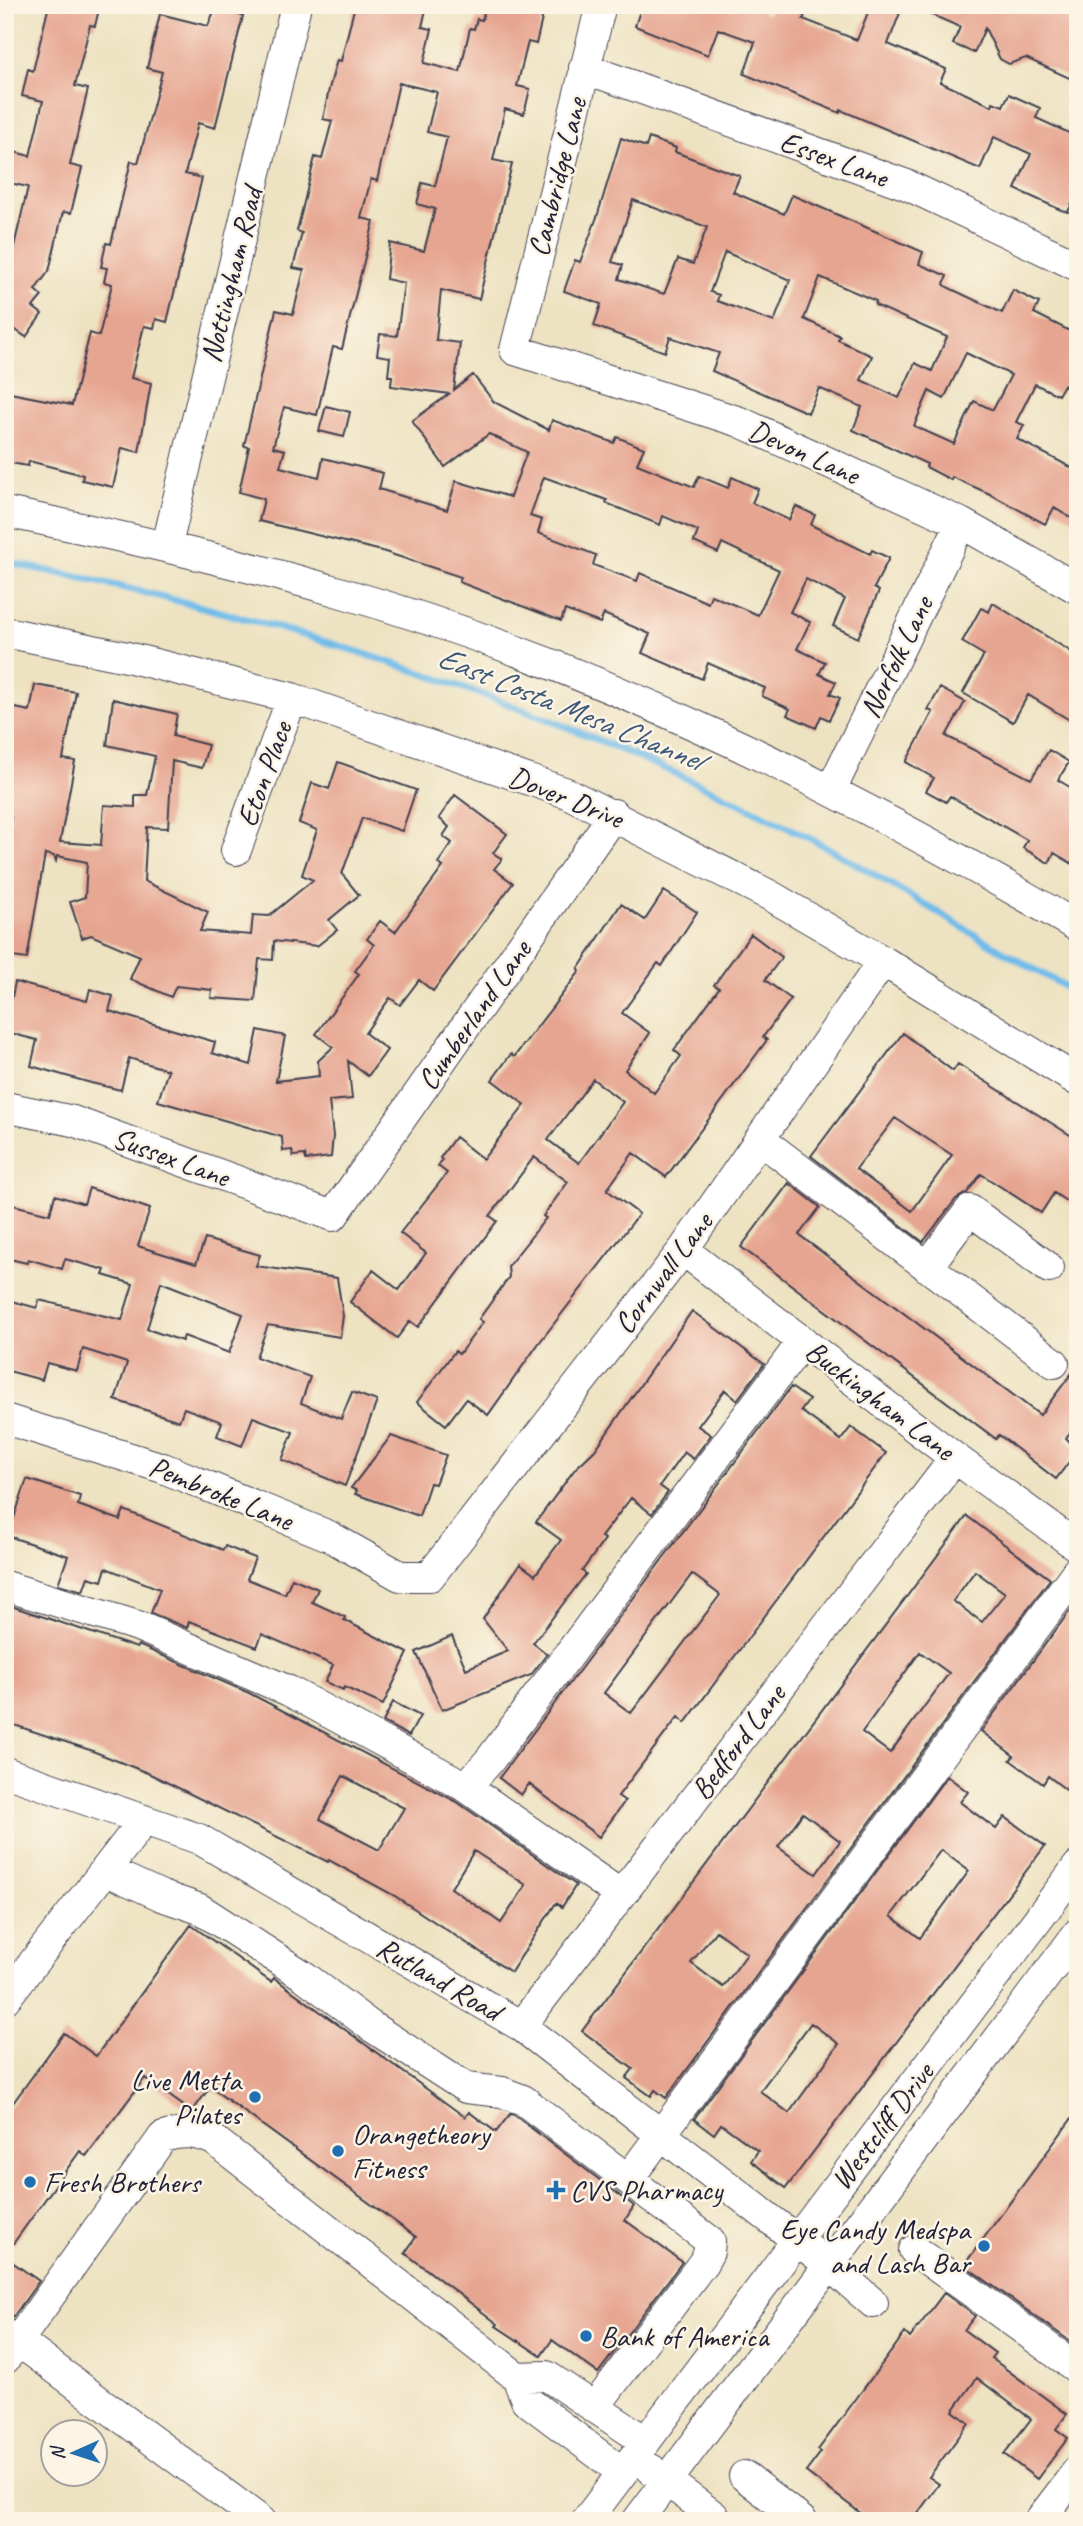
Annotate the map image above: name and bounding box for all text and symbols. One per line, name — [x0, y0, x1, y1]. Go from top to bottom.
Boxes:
street label: Cambridge Lane — [519, 92, 596, 260]
street label: Essex Lane — [775, 122, 895, 197]
street label: Nottingham Road — [191, 180, 272, 366]
street label: Devon Lane — [743, 411, 867, 494]
street label: Norfolk Lane — [850, 588, 943, 724]
water label: East Costa Mesa Channel — [432, 636, 718, 784]
street label: Eton Place — [228, 714, 301, 832]
street label: Dover Drive — [503, 757, 631, 838]
street label: Cumberland Lane — [408, 931, 541, 1097]
street label: Sussex Lane — [108, 1118, 237, 1196]
street label: Cornwall Lane — [605, 1203, 722, 1341]
street label: Buckingham Lane — [798, 1332, 964, 1470]
street label: Pembroke Lane — [144, 1447, 300, 1540]
street label: Bedford Lane — [682, 1675, 795, 1807]
street label: Rutland Road — [370, 1928, 512, 2032]
street label: Westcliff Drive — [822, 2053, 943, 2197]
place label: Live Metta Pilates — [131, 2061, 244, 2133]
marker: Live Metta Pilates — [247, 2089, 263, 2105]
place label: Orangetheory Fitness — [352, 2115, 492, 2187]
marker: Orangetheory Fitness — [330, 2143, 346, 2159]
place label: Fresh Brothers — [44, 2163, 203, 2201]
place label: CVS Pharmacy — [570, 2171, 724, 2209]
marker: Fresh Brothers — [22, 2174, 38, 2190]
marker: CVS Pharmacy — [548, 2182, 564, 2198]
place label: Eye Candy Medspa and Lash Bar — [780, 2210, 972, 2282]
marker: Eye Candy Medspa and Lash Bar — [976, 2238, 992, 2254]
place label: Bank of America — [600, 2317, 770, 2355]
marker: Bank of America — [578, 2328, 594, 2344]
north arrow — [38, 2418, 108, 2488]
text: N — [46, 2444, 70, 2460]

